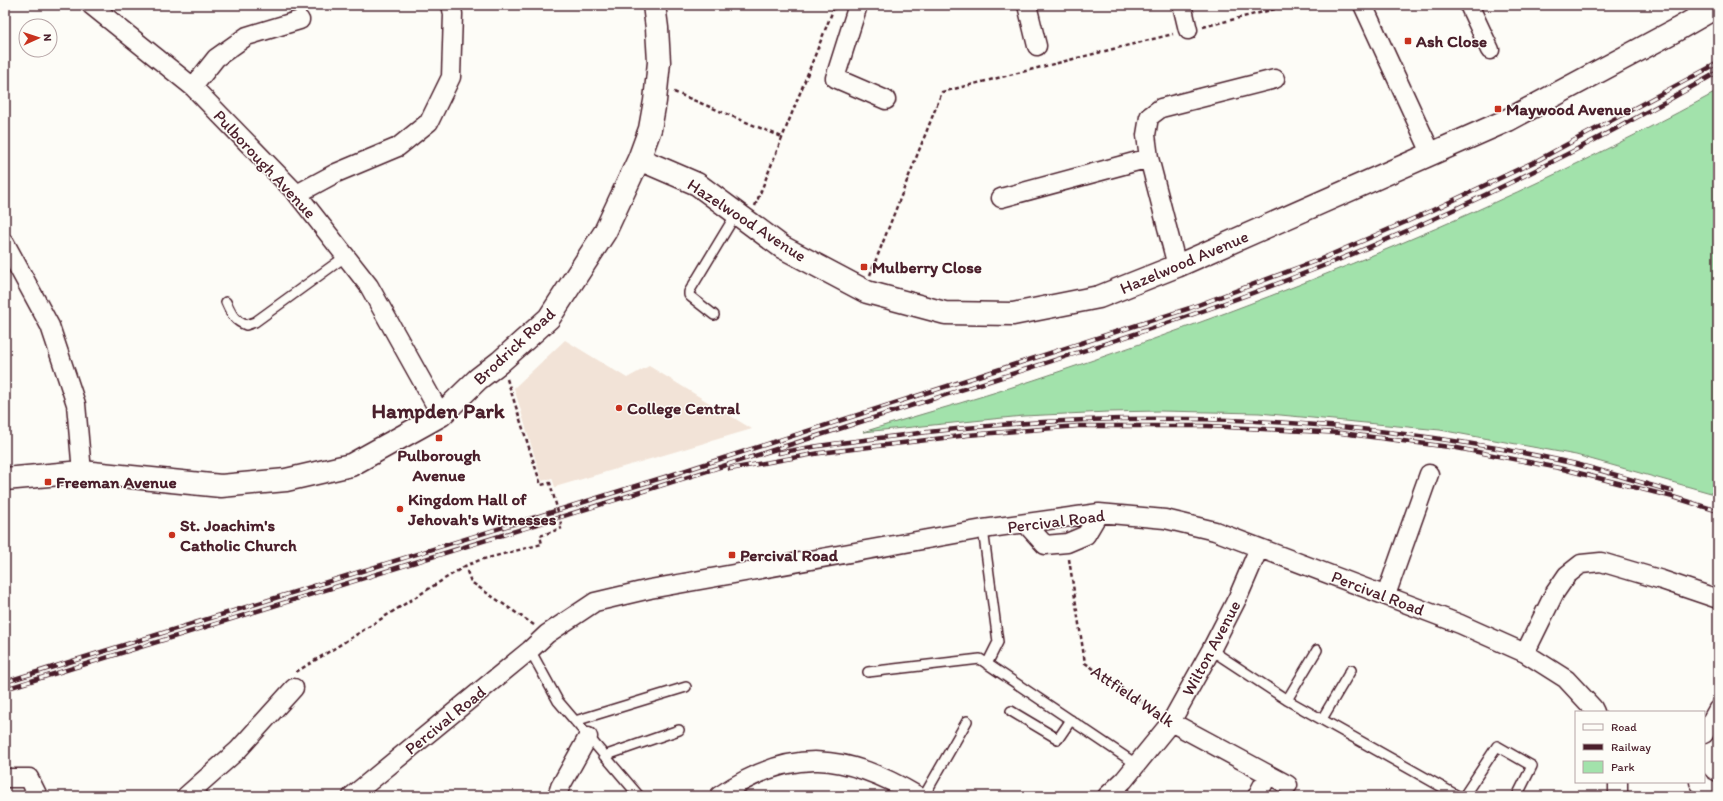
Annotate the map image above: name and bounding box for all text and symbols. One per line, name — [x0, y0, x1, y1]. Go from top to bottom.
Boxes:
north arrow — [18, 18, 58, 58]
place label: Ash Close — [1415, 31, 1487, 51]
text: N — [41, 33, 54, 42]
marker: Ash Close — [1403, 36, 1413, 46]
place label: Maywood Avenue — [1506, 99, 1631, 120]
marker: Maywood Avenue — [1493, 104, 1503, 114]
street label: Pulborough Avenue — [209, 105, 321, 223]
street label: Hazelwood Avenue — [684, 174, 810, 266]
street label: Hazelwood Avenue — [1117, 226, 1251, 298]
place label: Mulberry Close — [872, 257, 982, 278]
marker: Mulberry Close — [859, 262, 869, 272]
street label: Brodrick Road — [469, 303, 559, 389]
district label: Hampden Park — [371, 398, 506, 424]
place label: College Central — [627, 398, 740, 419]
marker: College Central — [614, 403, 624, 413]
marker: Pulborough Avenue — [434, 433, 444, 443]
place label: Pulborough Avenue — [397, 445, 481, 485]
place label: Freeman Avenue — [56, 472, 177, 492]
marker: Freeman Avenue — [43, 477, 53, 487]
place label: Kingdom Hall of Jehovah's Witnesses — [407, 489, 557, 529]
marker: Kingdom Hall of Jehovah's Witnesses — [395, 504, 405, 514]
street label: Percival Road — [1006, 505, 1106, 537]
place label: St. Joachim's Catholic Church — [180, 515, 297, 555]
marker: St. Joachim's Catholic Church — [167, 530, 177, 540]
place label: Percival Road — [740, 545, 839, 565]
marker: Percival Road — [727, 550, 737, 560]
street label: Percival Road — [1329, 566, 1427, 620]
street label: Wilton Avenue — [1177, 597, 1245, 699]
street label: Attfield Walk — [1088, 661, 1179, 731]
street label: Percival Road — [401, 681, 489, 759]
legend — [1575, 711, 1705, 783]
text: Road — [1611, 720, 1637, 734]
text: Railway — [1611, 740, 1651, 754]
text: Park — [1611, 760, 1635, 774]

